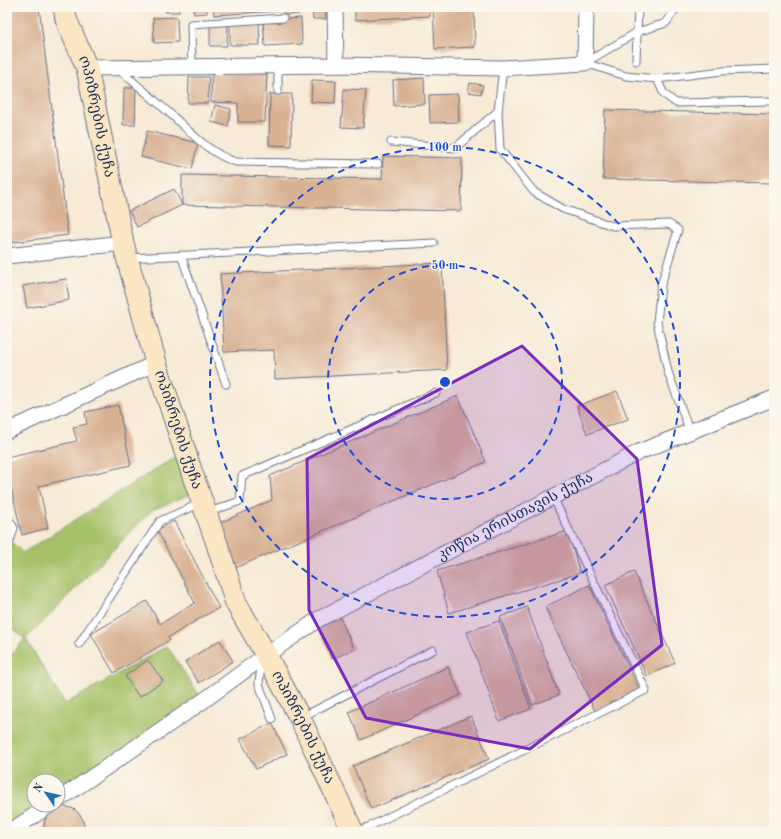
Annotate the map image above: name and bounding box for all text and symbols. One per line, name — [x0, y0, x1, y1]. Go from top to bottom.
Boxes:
street label: ოპიზრების ქუჩა — [75, 54, 117, 179]
text: 100 m — [428, 142, 462, 154]
text: 50 m — [432, 259, 459, 272]
street label: ოპიზრების ქუჩა — [151, 369, 205, 491]
centre of rings — [438, 375, 452, 389]
street label: კოწია ერისთავის ქუჩა — [435, 470, 596, 563]
street label: ოპიზრების ქუჩა — [269, 668, 337, 786]
north arrow — [26, 773, 66, 813]
text: N — [32, 781, 46, 795]

